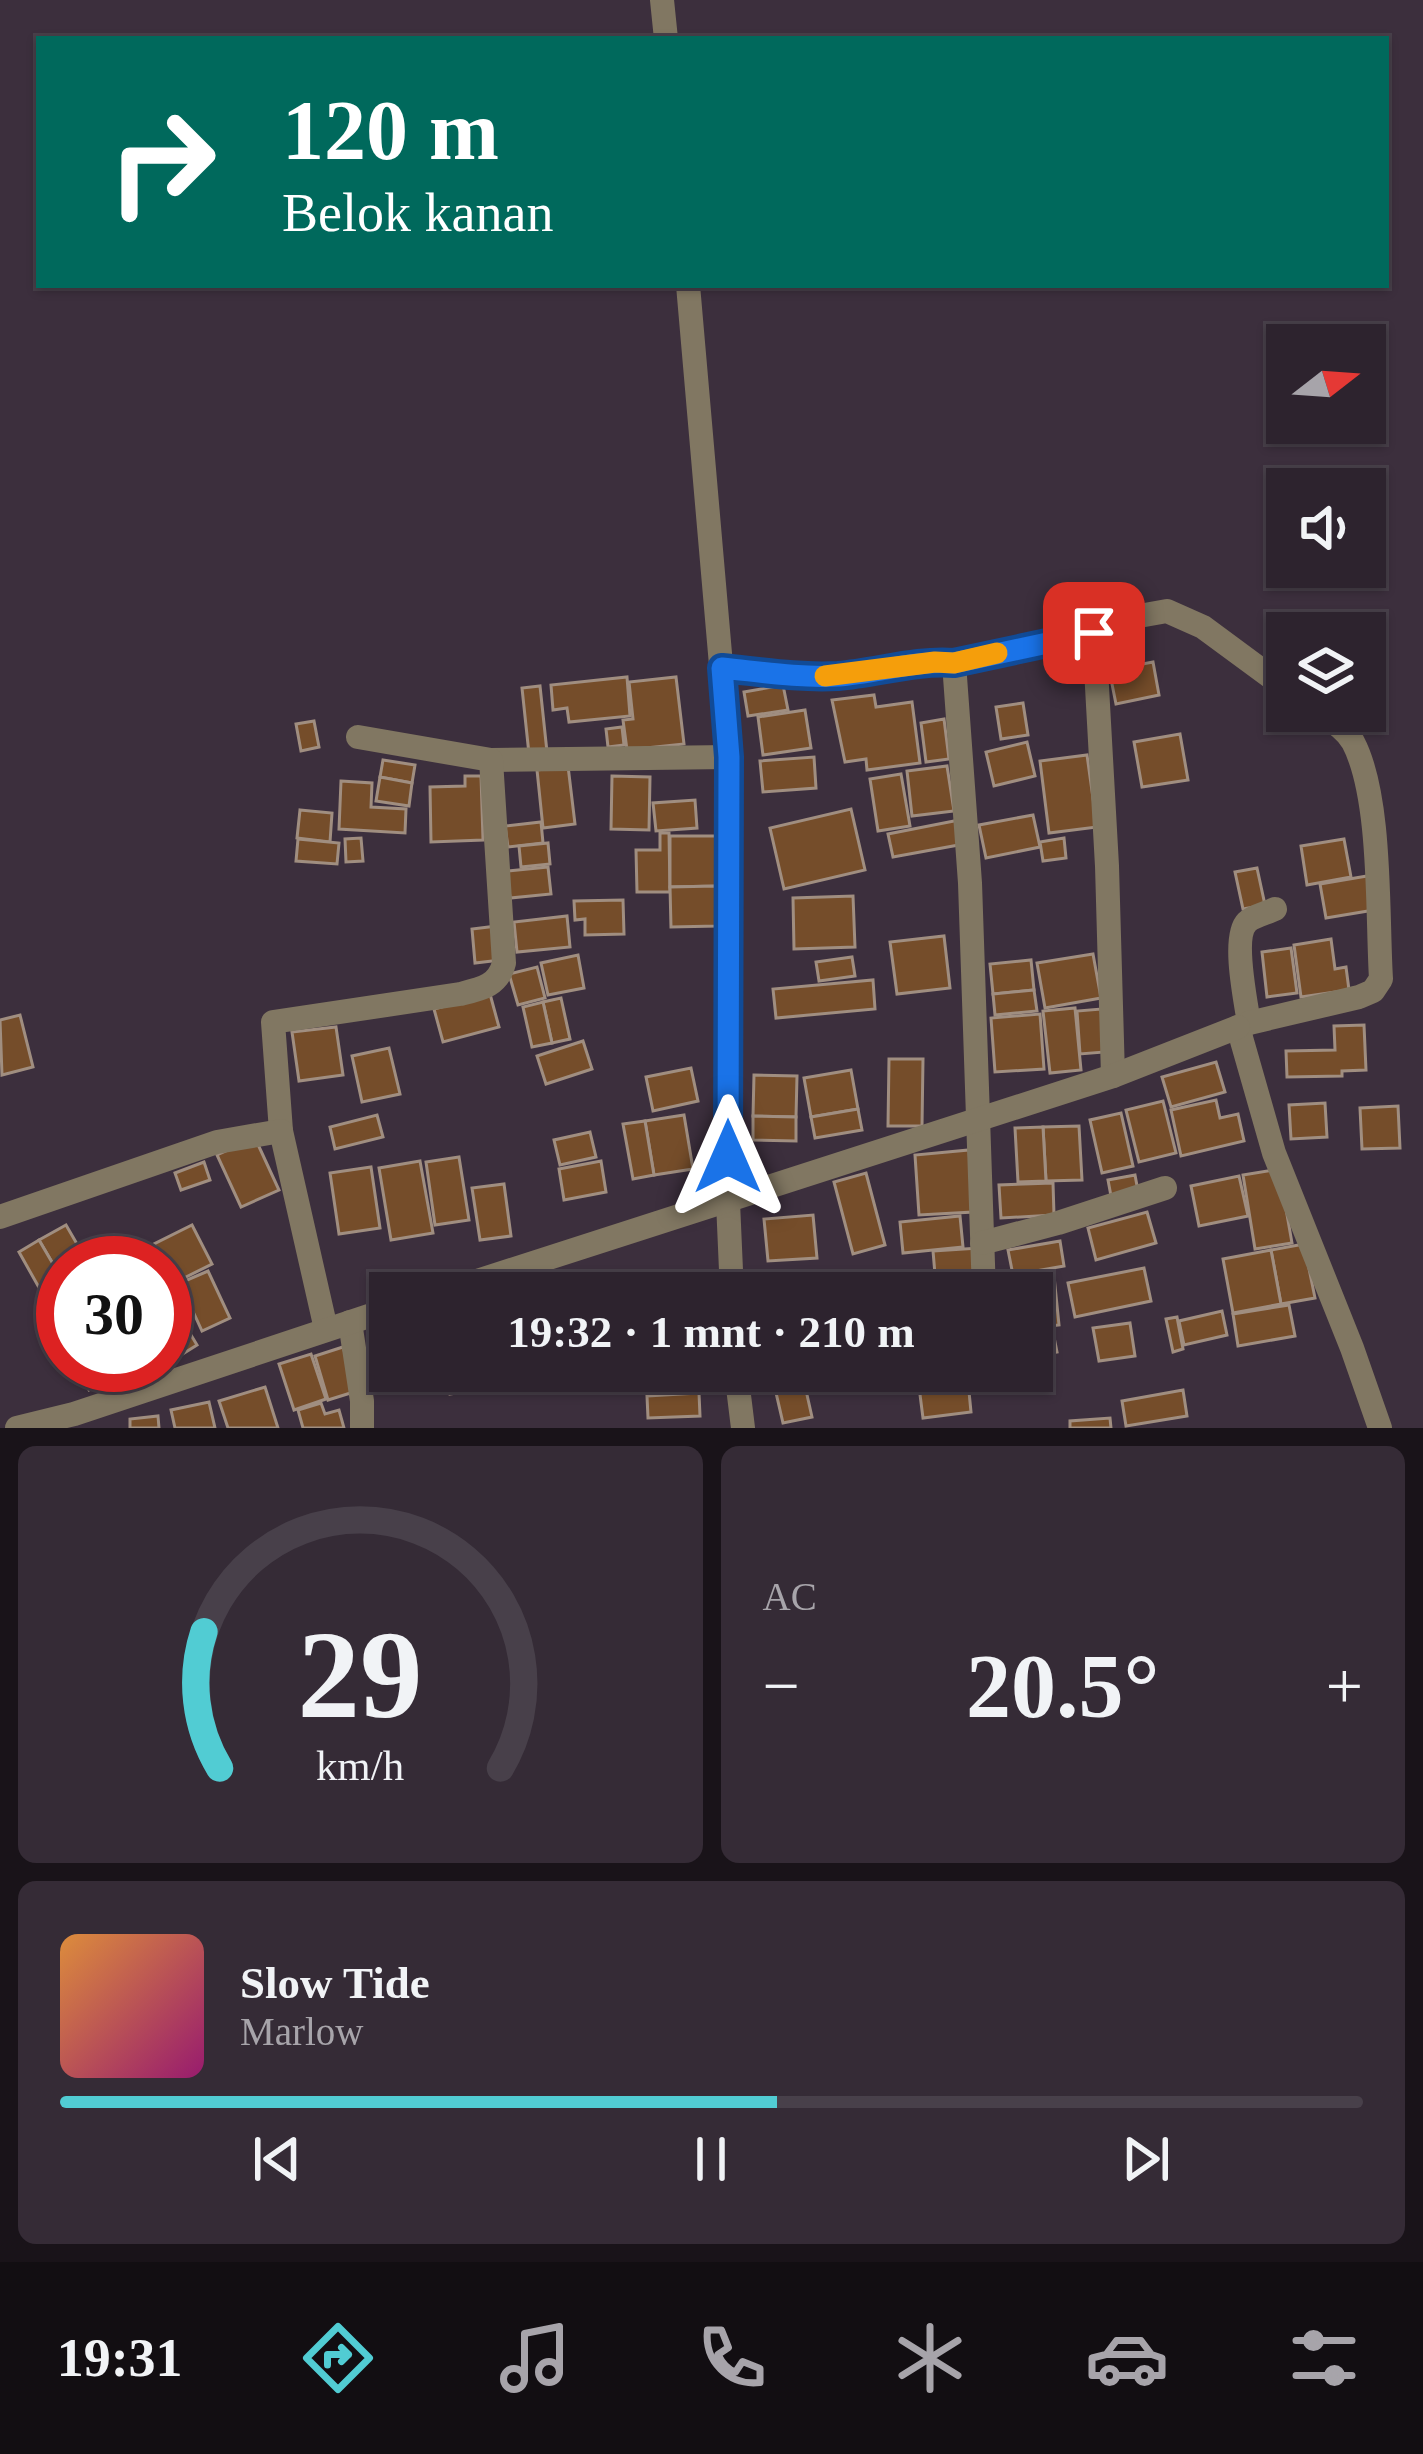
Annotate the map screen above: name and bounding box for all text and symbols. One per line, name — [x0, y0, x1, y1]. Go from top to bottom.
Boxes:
icon: right — [84, 84, 240, 240]
text: 120 m — [282, 84, 499, 177]
text: Belok kanan — [282, 183, 553, 243]
north arrow — [1266, 324, 1386, 444]
map controls — [1266, 324, 1386, 732]
button: sound — [1266, 468, 1386, 588]
pin — [1043, 582, 1145, 684]
icon: arrive — [1061, 600, 1127, 666]
button: layers — [1266, 612, 1386, 732]
position arrow — [665, 1094, 791, 1220]
speed limit sign: 30 — [36, 1236, 192, 1392]
text: 19:32 · 1 mnt · 210 m — [507, 1307, 915, 1357]
text: AC — [763, 1575, 817, 1618]
text: 29 — [298, 1606, 423, 1744]
text: 20.5° — [966, 1637, 1160, 1736]
text: − — [763, 1649, 800, 1722]
text: + — [1326, 1649, 1363, 1722]
text: km/h — [316, 1741, 404, 1788]
text: Slow Tide — [240, 1958, 430, 2008]
text: Marlow — [240, 2010, 363, 2053]
icon: previous — [244, 2126, 310, 2192]
icon: pause — [678, 2126, 744, 2192]
icon: next — [1113, 2126, 1179, 2192]
icon: directions — [296, 2316, 380, 2400]
icon: music — [493, 2316, 577, 2400]
icon: phone — [690, 2316, 774, 2400]
icon: climate — [888, 2316, 972, 2400]
icon: car — [1085, 2316, 1169, 2400]
icon: filters — [1282, 2316, 1366, 2400]
text: 19:31 — [57, 2328, 183, 2388]

